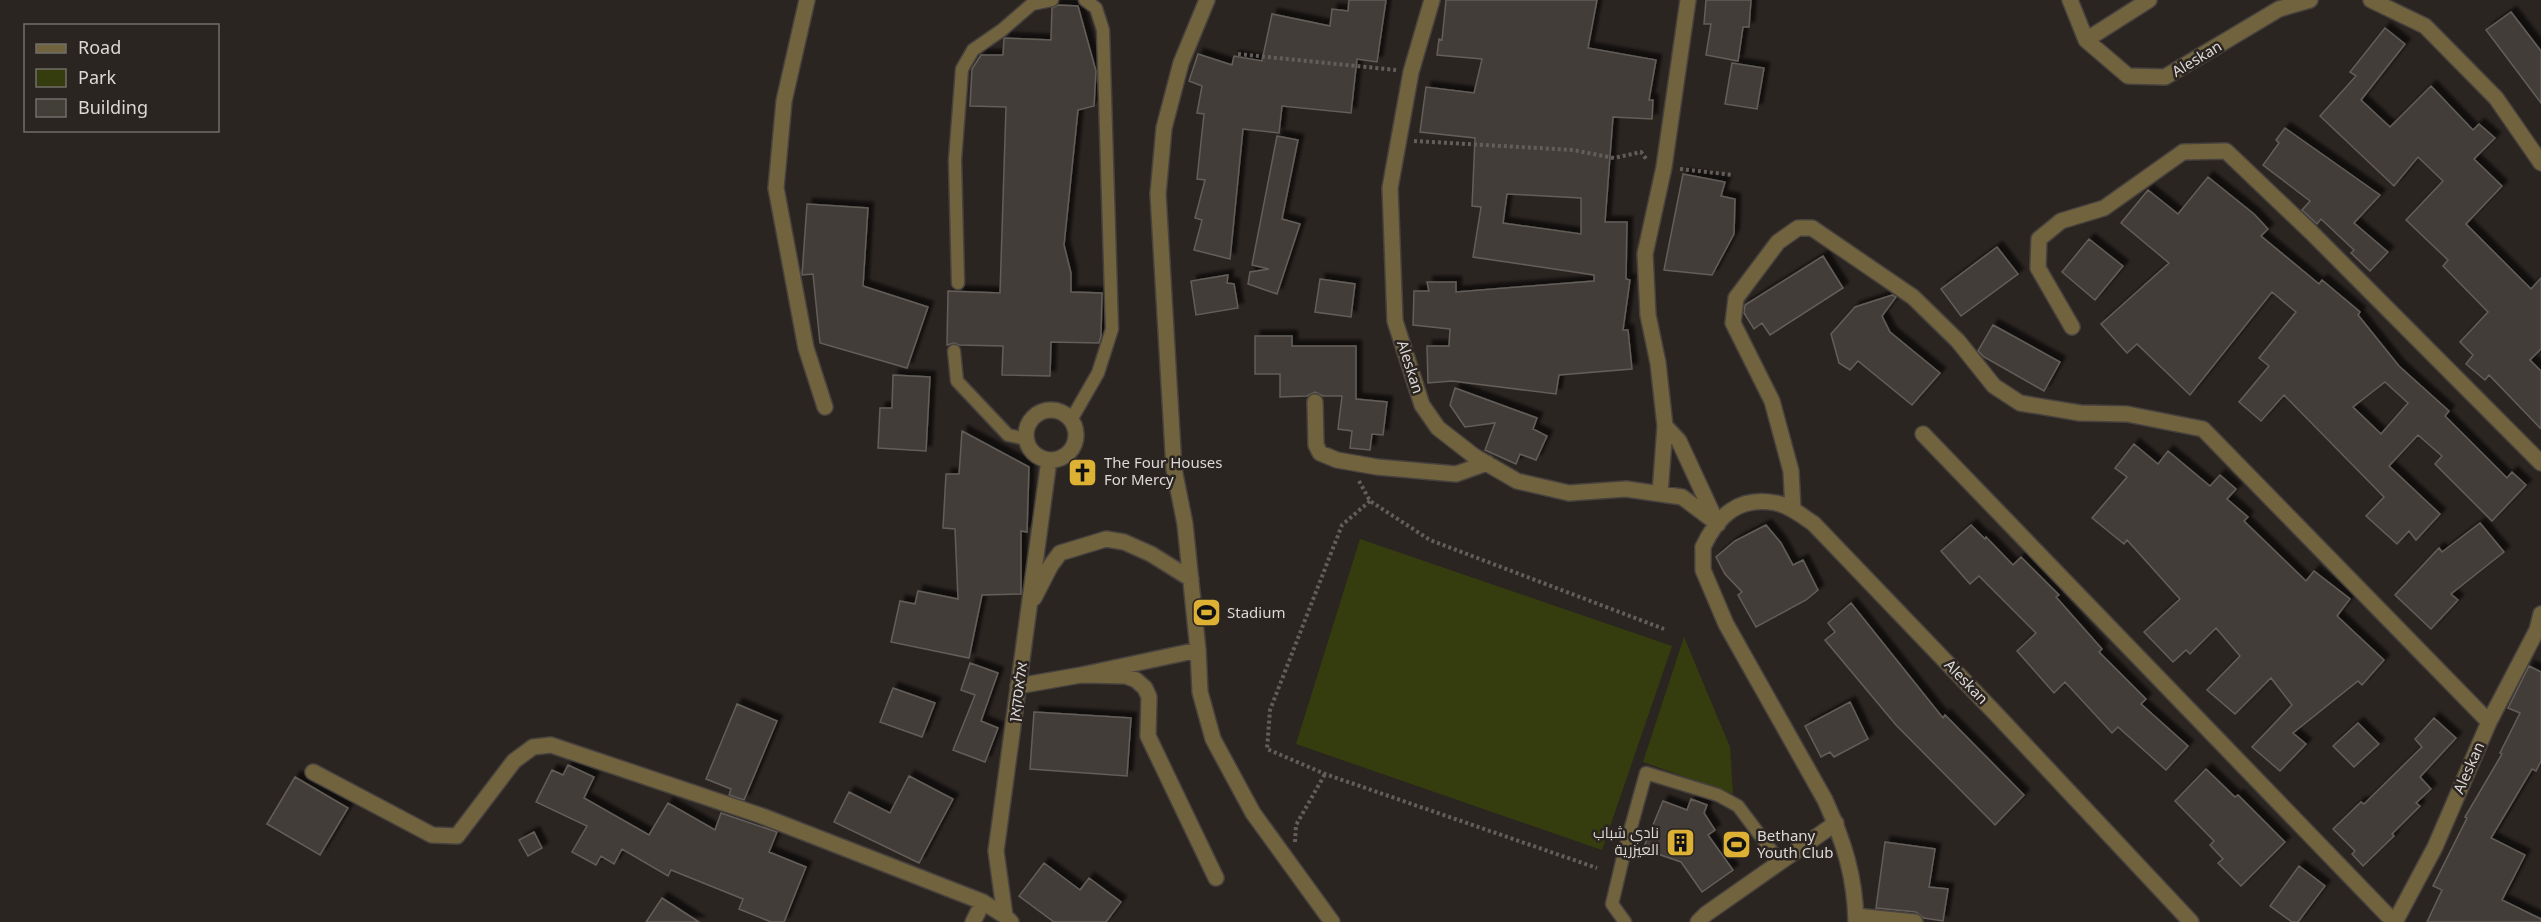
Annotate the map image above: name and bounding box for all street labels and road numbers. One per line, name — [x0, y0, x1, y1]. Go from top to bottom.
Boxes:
street label: Aleskan — [2168, 35, 2225, 81]
street label: Aleskan — [1393, 338, 1429, 396]
street label: Aleskan — [1940, 655, 1993, 708]
street label: אלאסקאן — [1003, 661, 1031, 723]
street label: Aleskan — [2448, 738, 2488, 797]

